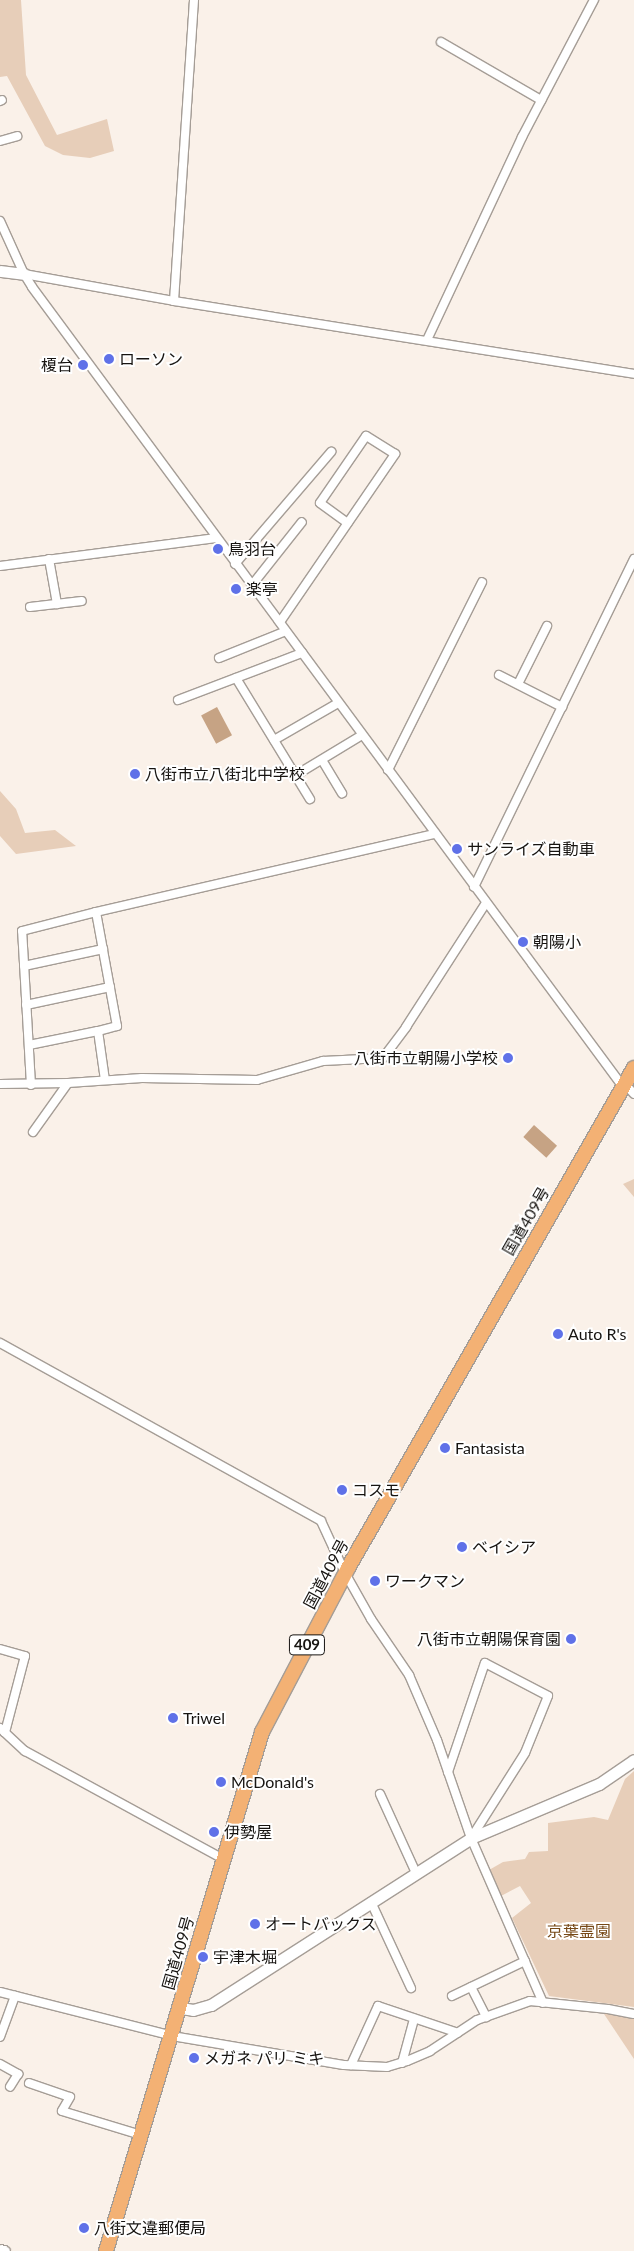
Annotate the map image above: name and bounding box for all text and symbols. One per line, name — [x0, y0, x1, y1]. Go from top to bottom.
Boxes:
place label: ローソン — [119, 349, 183, 369]
marker: ローソン — [103, 353, 115, 365]
place label: 榎台 — [41, 355, 73, 375]
marker: 榎台 — [77, 359, 89, 371]
place label: 鳥羽台 — [228, 539, 276, 559]
marker: 鳥羽台 — [212, 543, 224, 555]
place label: 楽亭 — [246, 579, 278, 599]
marker: 楽亭 — [230, 583, 242, 595]
place label: 八街市立八街北中学校 — [145, 764, 305, 784]
marker: 八街市立八街北中学校 — [129, 768, 141, 780]
place label: サンライズ自動車 — [467, 839, 595, 859]
marker: サンライズ自動車 — [451, 843, 463, 855]
place label: 朝陽小 — [533, 932, 581, 952]
marker: 朝陽小 — [517, 936, 529, 948]
place label: 八街市立朝陽小学校 — [354, 1048, 498, 1068]
marker: 八街市立朝陽小学校 — [502, 1052, 514, 1064]
street label: 国道409号 — [499, 1183, 553, 1259]
place label: Auto R's — [568, 1324, 626, 1344]
marker: Auto R's — [552, 1328, 564, 1340]
place label: Fantasista — [455, 1438, 525, 1458]
marker: Fantasista — [439, 1442, 451, 1454]
place label: コスモ — [352, 1480, 400, 1500]
marker: コスモ — [336, 1484, 348, 1496]
street label: 国道409号 — [300, 1536, 352, 1612]
place label: ベイシア — [472, 1537, 536, 1557]
marker: ベイシア — [456, 1541, 468, 1553]
place label: ワークマン — [385, 1571, 465, 1591]
marker: ワークマン — [369, 1575, 381, 1587]
place label: 八街市立朝陽保育園 — [417, 1629, 561, 1649]
road number: 409 — [288, 1632, 326, 1658]
marker: 八街市立朝陽保育園 — [565, 1633, 577, 1645]
place label: Triwel — [183, 1708, 225, 1728]
marker: Triwel — [167, 1712, 179, 1724]
place label: McDonald's — [231, 1772, 314, 1792]
marker: McDonald's — [215, 1776, 227, 1788]
place label: 伊勢屋 — [224, 1822, 272, 1842]
marker: 伊勢屋 — [208, 1826, 220, 1838]
street label: 国道409号 — [158, 1914, 198, 1992]
place label: オートバックス — [265, 1914, 377, 1934]
marker: オートバックス — [249, 1918, 261, 1930]
park label: 京葉霊園 — [547, 1921, 611, 1941]
place label: 宇津木堀 — [213, 1947, 277, 1967]
marker: 宇津木堀 — [197, 1951, 209, 1963]
place label: メガネ パリ ミキ — [204, 2048, 324, 2068]
marker: メガネ パリ ミキ — [188, 2052, 200, 2064]
place label: 八街文違郵便局 — [94, 2218, 206, 2238]
marker: 八街文違郵便局 — [78, 2222, 90, 2234]

